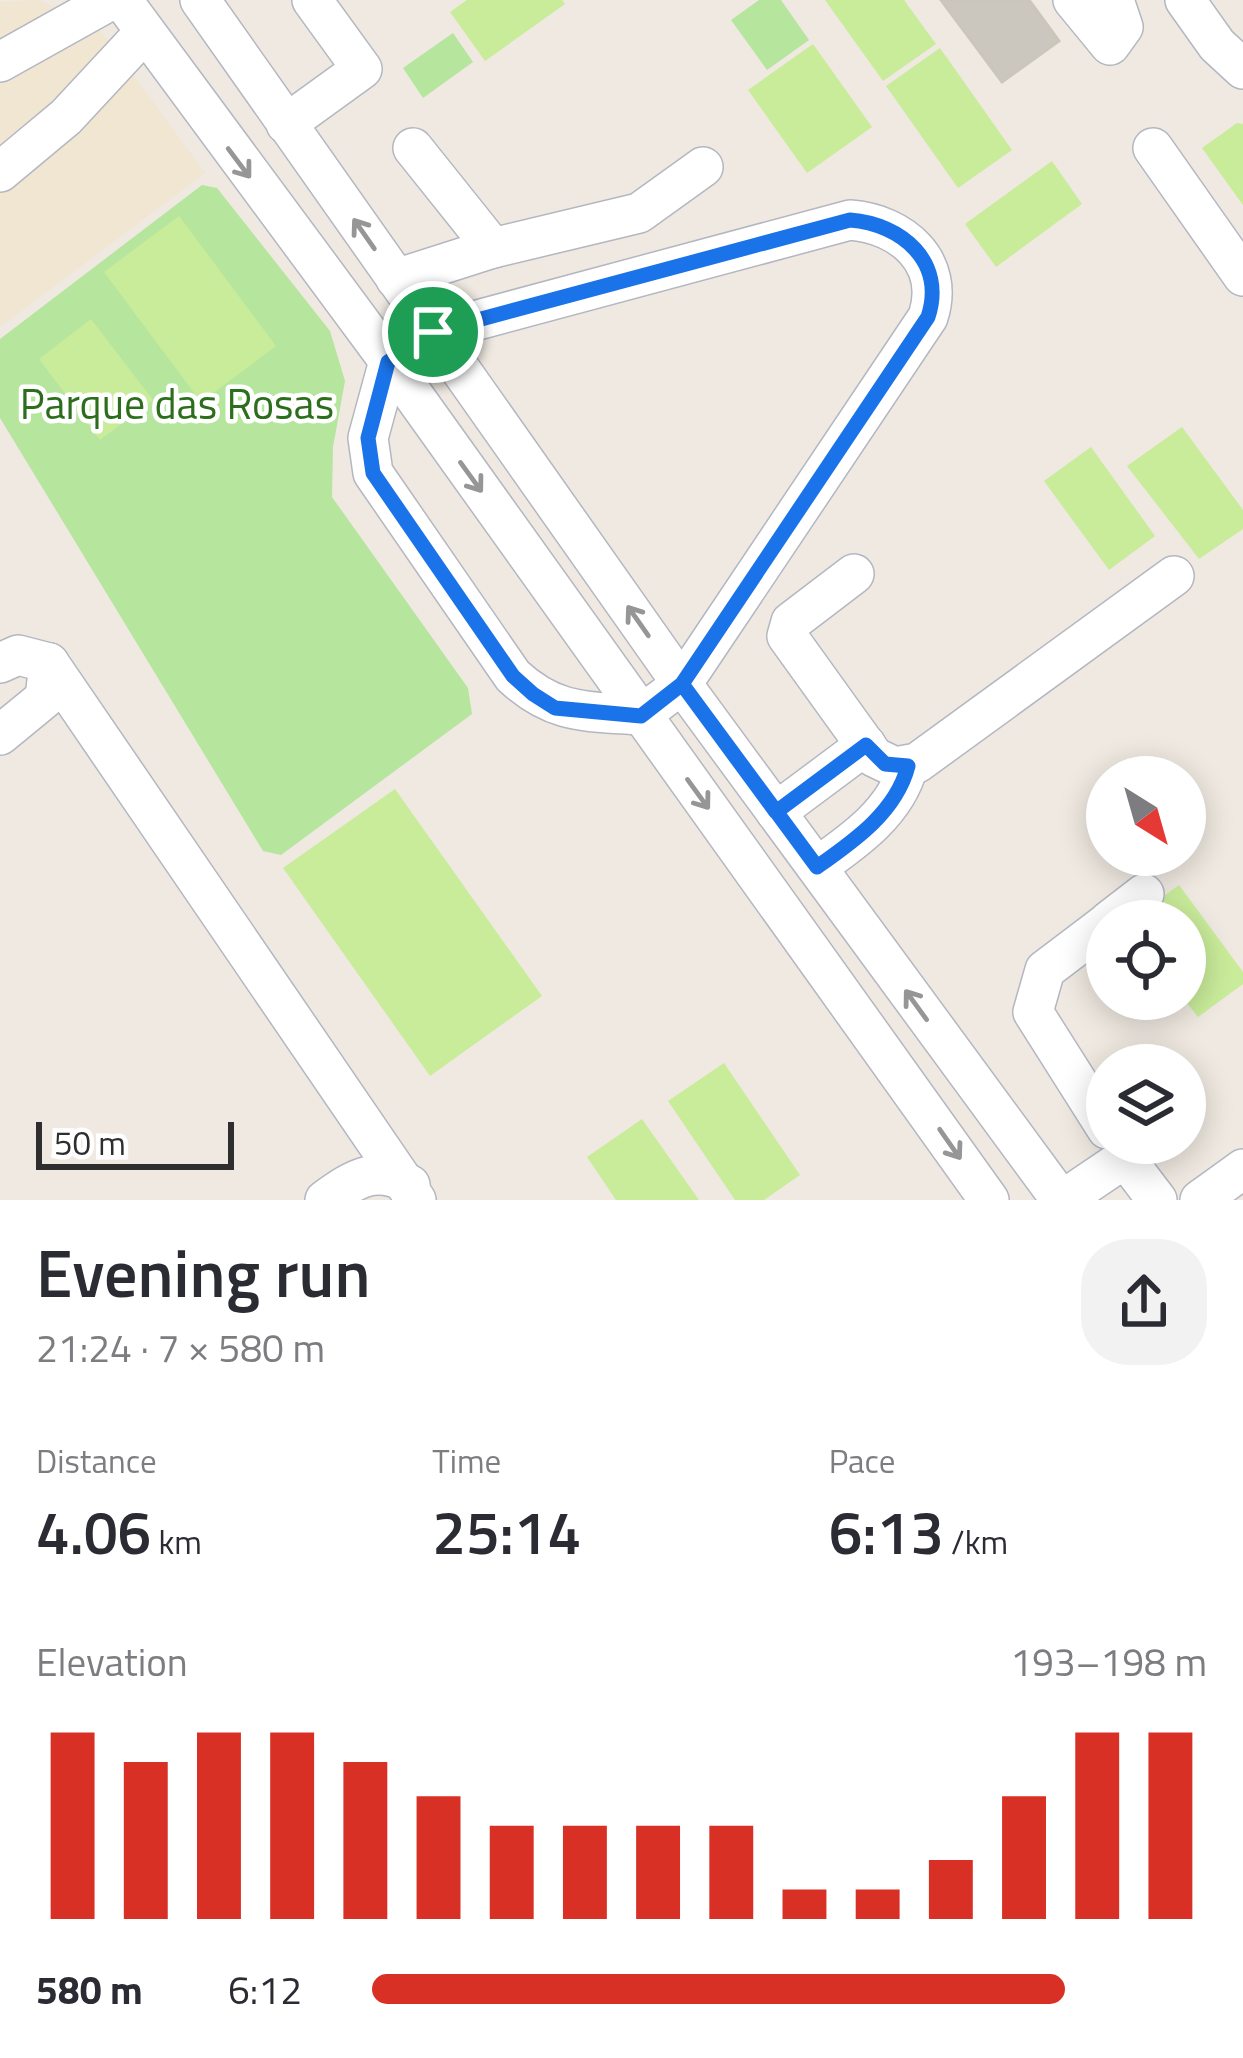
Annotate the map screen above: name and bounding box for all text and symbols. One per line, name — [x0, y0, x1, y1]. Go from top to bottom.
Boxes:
one-way arrow — [226, 146, 251, 179]
one-way arrow — [352, 218, 377, 251]
pin — [382, 281, 484, 383]
icon: arrive — [400, 299, 466, 365]
park label: Parque das Rosas — [20, 371, 334, 435]
one-way arrow — [458, 460, 483, 493]
one-way arrow — [626, 605, 651, 638]
north arrow — [1086, 756, 1206, 876]
map controls — [1086, 756, 1206, 1164]
one-way arrow — [684, 777, 710, 810]
button: locate — [1086, 900, 1206, 1020]
one-way arrow — [904, 989, 930, 1022]
button: layers — [1086, 1044, 1206, 1164]
scale bar — [36, 1116, 234, 1169]
text: 50 m — [54, 1118, 126, 1168]
one-way arrow — [937, 1127, 962, 1161]
text: Evening run — [36, 1222, 370, 1323]
button: share — [1081, 1239, 1207, 1365]
text: 21:24 · 7 × 580 m — [36, 1318, 325, 1377]
text: Distance — [36, 1436, 157, 1486]
text: Time — [432, 1436, 501, 1486]
text: Pace — [829, 1436, 895, 1486]
text: 4.06 — [36, 1486, 151, 1577]
text: 25:14 — [432, 1486, 581, 1577]
text: 6:13 — [829, 1486, 944, 1577]
text: km — [151, 1517, 202, 1567]
text: /km — [944, 1517, 1008, 1567]
text: Elevation — [36, 1632, 188, 1691]
text: 193–198 m — [1010, 1632, 1207, 1691]
text: 580 m — [36, 1960, 143, 2019]
text: 6:12 — [228, 1960, 302, 2019]

